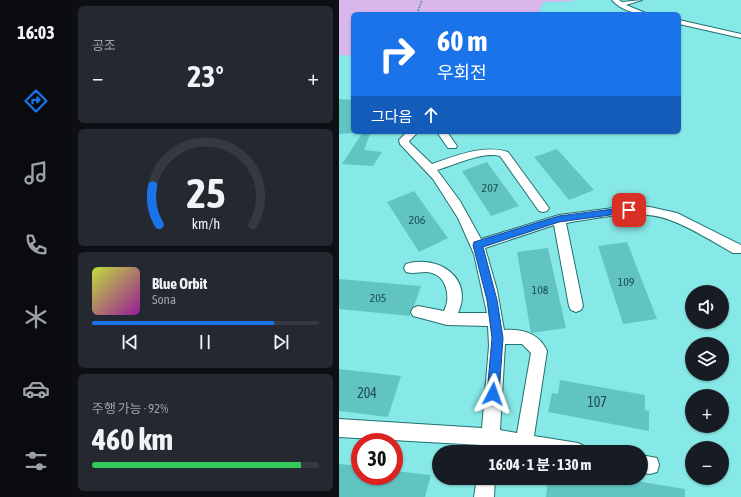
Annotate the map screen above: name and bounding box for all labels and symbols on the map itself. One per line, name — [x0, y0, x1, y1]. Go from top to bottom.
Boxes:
house number: 207 — [482, 181, 499, 195]
pin — [612, 193, 646, 227]
house number: 206 — [409, 213, 426, 227]
house number: 109 — [618, 275, 635, 289]
house number: 108 — [532, 283, 549, 297]
house number: 205 — [370, 291, 386, 305]
position arrow — [472, 373, 514, 415]
house number: 204 — [357, 385, 377, 401]
house number: 107 — [587, 394, 607, 410]
speed limit sign: 30 — [351, 433, 403, 485]

